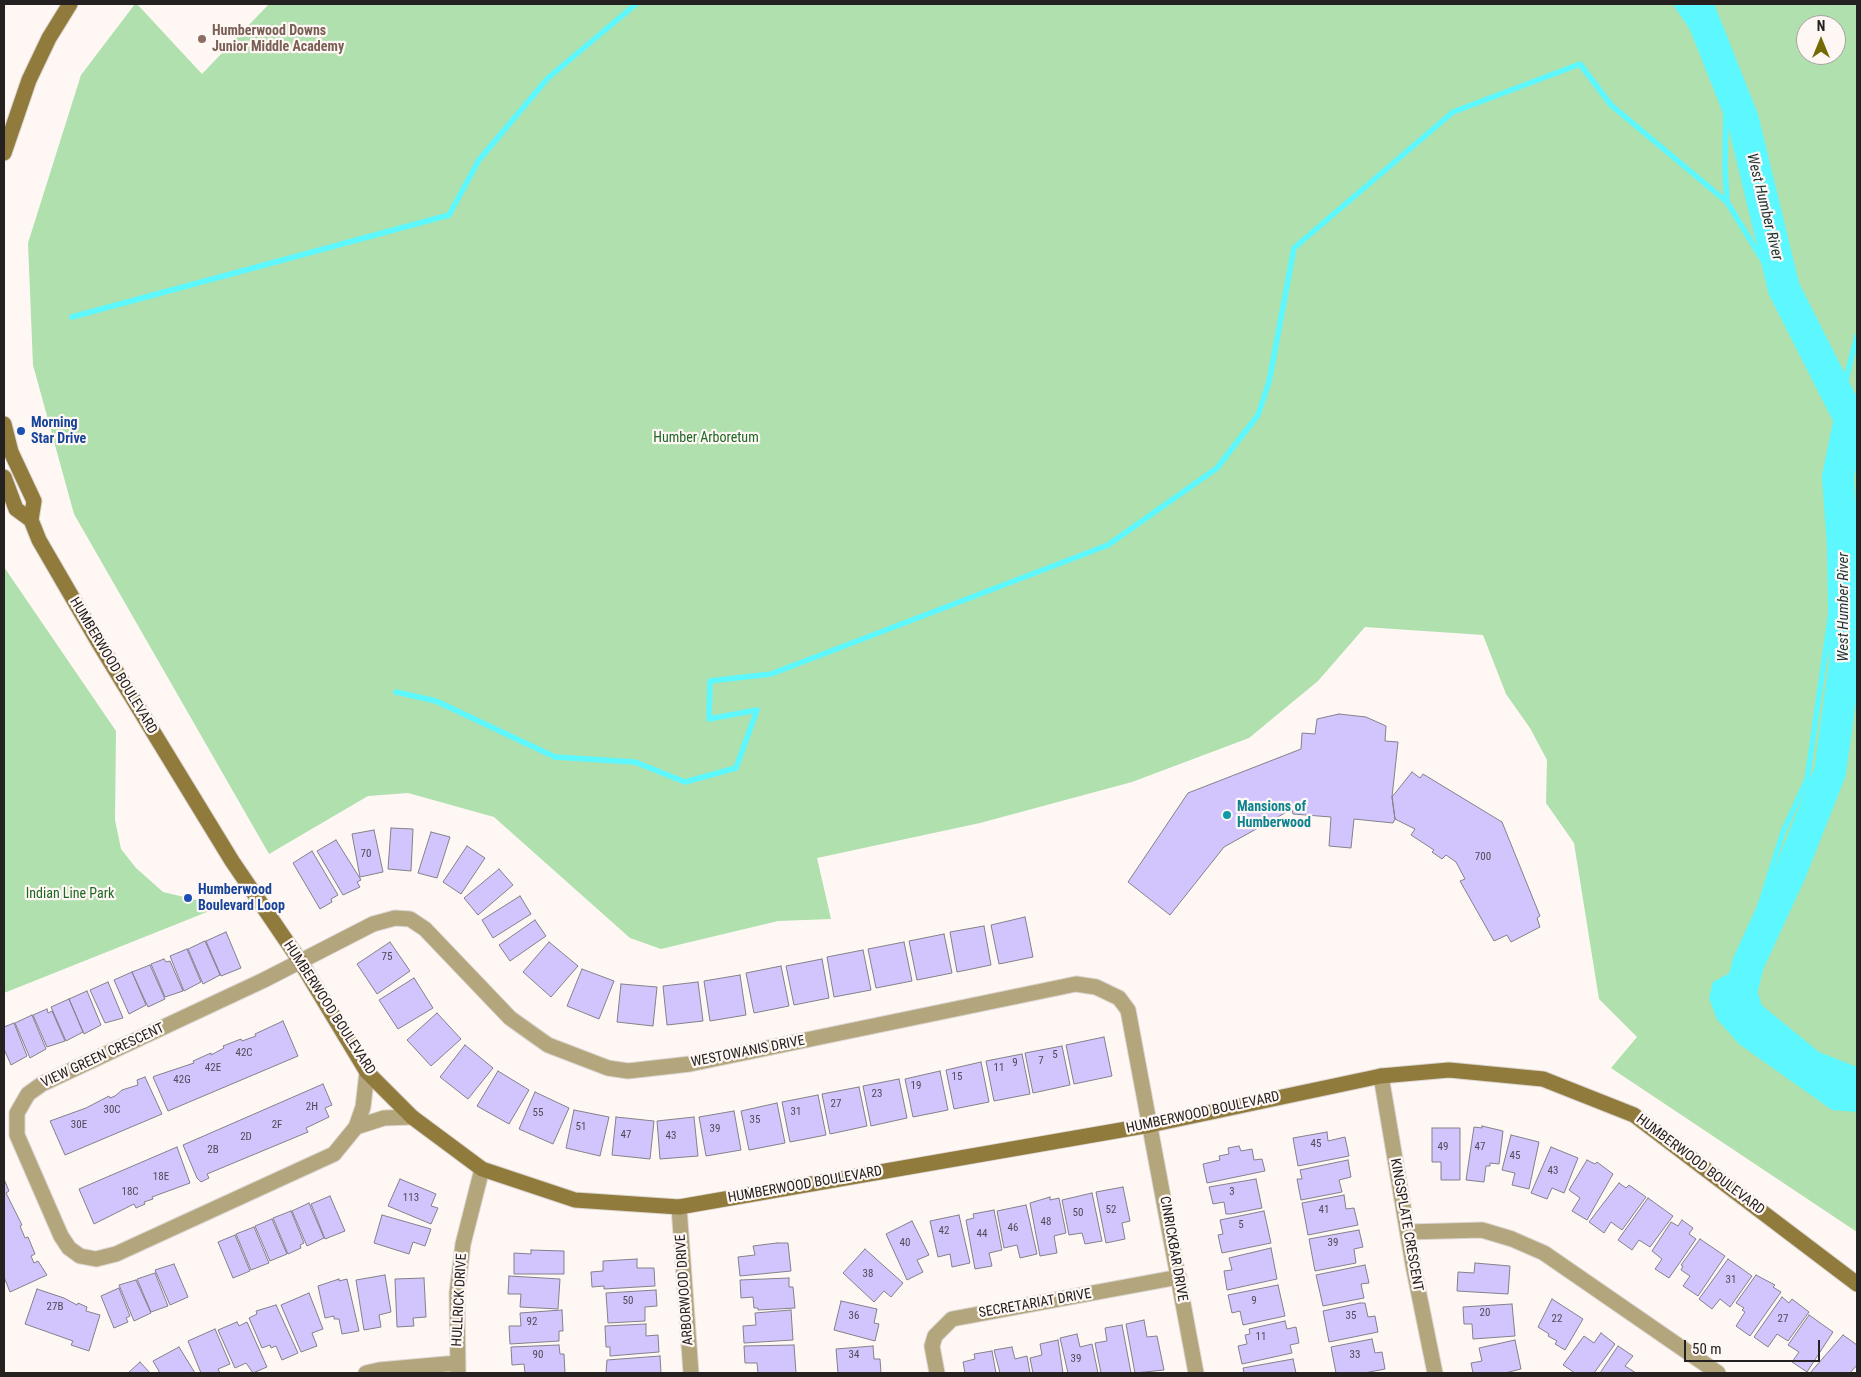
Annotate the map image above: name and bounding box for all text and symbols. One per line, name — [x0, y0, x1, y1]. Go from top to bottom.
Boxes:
north arrow — [1796, 15, 1846, 65]
text: N — [1817, 18, 1825, 34]
place label: Humberwood Downs Junior Middle Academy — [212, 23, 344, 56]
marker: Humberwood Downs Junior Middle Academy — [196, 33, 208, 45]
water label: West Humber River — [1742, 152, 1786, 262]
place label: Morning Star Drive — [31, 415, 86, 448]
marker: Morning Star Drive — [15, 425, 27, 437]
park label: Humber Arboretum — [653, 430, 759, 446]
water label: West Humber River — [1835, 552, 1853, 662]
street label: HUMBERWOOD BOULEVARD — [66, 595, 160, 737]
place label: Mansions of Humberwood — [1237, 799, 1311, 832]
marker: Mansions of Humberwood — [1221, 809, 1233, 821]
house number: 70 — [361, 847, 371, 861]
house number: 700 — [1475, 850, 1491, 864]
place label: Humberwood Boulevard Loop — [198, 882, 285, 914]
park label: Indian Line Park — [26, 886, 114, 902]
marker: Humberwood Boulevard Loop — [182, 892, 194, 904]
street label: HUMBERWOOD BOULEVARD — [279, 938, 379, 1078]
house number: 75 — [382, 950, 392, 964]
street label: VIEW GREEN CRESCENT — [39, 1020, 167, 1092]
street label: WESTOWANIS DRIVE — [690, 1033, 806, 1071]
house number: 42C — [235, 1046, 253, 1060]
house number: 5 — [1052, 1048, 1058, 1062]
house number: 7 — [1038, 1054, 1044, 1068]
house number: 9 — [1012, 1056, 1018, 1070]
house number: 42E — [205, 1061, 221, 1075]
house number: 11 — [994, 1061, 1004, 1075]
house number: 15 — [952, 1070, 962, 1084]
house number: 42G — [173, 1073, 191, 1087]
house number: 19 — [911, 1079, 921, 1093]
house number: 23 — [872, 1087, 882, 1101]
street label: HUMBERWOOD BOULEVARD — [1125, 1089, 1281, 1137]
house number: 27 — [831, 1097, 841, 1111]
house number: 2H — [306, 1100, 318, 1114]
house number: 30C — [103, 1103, 121, 1117]
house number: 31 — [791, 1105, 801, 1119]
house number: 55 — [533, 1106, 543, 1120]
street label: HUMBERWOOD BOULEVARD — [1633, 1111, 1767, 1219]
house number: 35 — [750, 1113, 760, 1127]
house number: 30E — [71, 1118, 87, 1132]
house number: 2F — [272, 1118, 282, 1132]
house number: 51 — [576, 1120, 586, 1134]
house number: 39 — [710, 1122, 720, 1136]
house number: 47 — [621, 1128, 631, 1142]
house number: 43 — [666, 1129, 676, 1143]
house number: 2D — [240, 1130, 252, 1144]
house number: 45 — [1311, 1137, 1321, 1151]
house number: 49 — [1438, 1140, 1448, 1154]
house number: 47 — [1475, 1140, 1485, 1154]
house number: 2B — [207, 1143, 219, 1157]
house number: 45 — [1510, 1149, 1520, 1163]
street label: KINGSPLATE CRESCENT — [1386, 1157, 1426, 1293]
street label: HUMBERWOOD BOULEVARD — [727, 1163, 883, 1207]
house number: 43 — [1548, 1164, 1558, 1178]
house number: 18E — [153, 1170, 169, 1184]
house number: 18C — [121, 1185, 139, 1199]
house number: 3 — [1229, 1185, 1235, 1199]
house number: 113 — [403, 1191, 419, 1205]
street label: CINRICKBAR DRIVE — [1155, 1195, 1191, 1303]
house number: 52 — [1106, 1203, 1116, 1217]
house number: 41 — [1319, 1203, 1329, 1217]
house number: 50 — [1073, 1206, 1083, 1220]
house number: 48 — [1041, 1215, 1051, 1229]
house number: 5 — [1238, 1218, 1244, 1232]
house number: 46 — [1008, 1221, 1018, 1235]
house number: 42 — [939, 1224, 949, 1238]
house number: 44 — [977, 1227, 987, 1241]
street label: ARBORWOOD DRIVE — [673, 1234, 697, 1346]
house number: 40 — [900, 1236, 910, 1250]
house number: 39 — [1328, 1236, 1338, 1250]
street label: HULLRICK DRIVE — [449, 1253, 471, 1347]
house number: 38 — [863, 1267, 873, 1281]
house number: 31 — [1726, 1273, 1736, 1287]
street label: SECRETARIAT DRIVE — [977, 1286, 1093, 1322]
house number: 50 — [623, 1294, 633, 1308]
house number: 9 — [1251, 1294, 1257, 1308]
house number: 27B — [47, 1300, 63, 1314]
house number: 20 — [1480, 1306, 1490, 1320]
house number: 36 — [849, 1309, 859, 1323]
house number: 35 — [1346, 1309, 1356, 1323]
house number: 22 — [1552, 1312, 1562, 1326]
house number: 27 — [1778, 1312, 1788, 1326]
house number: 92 — [527, 1315, 537, 1329]
house number: 11 — [1256, 1330, 1266, 1344]
scale bar — [1686, 1330, 1822, 1362]
text: 50 m — [1692, 1340, 1722, 1358]
house number: 90 — [533, 1348, 543, 1362]
house number: 34 — [849, 1348, 859, 1362]
house number: 33 — [1350, 1348, 1360, 1362]
house number: 39 — [1071, 1352, 1081, 1366]

